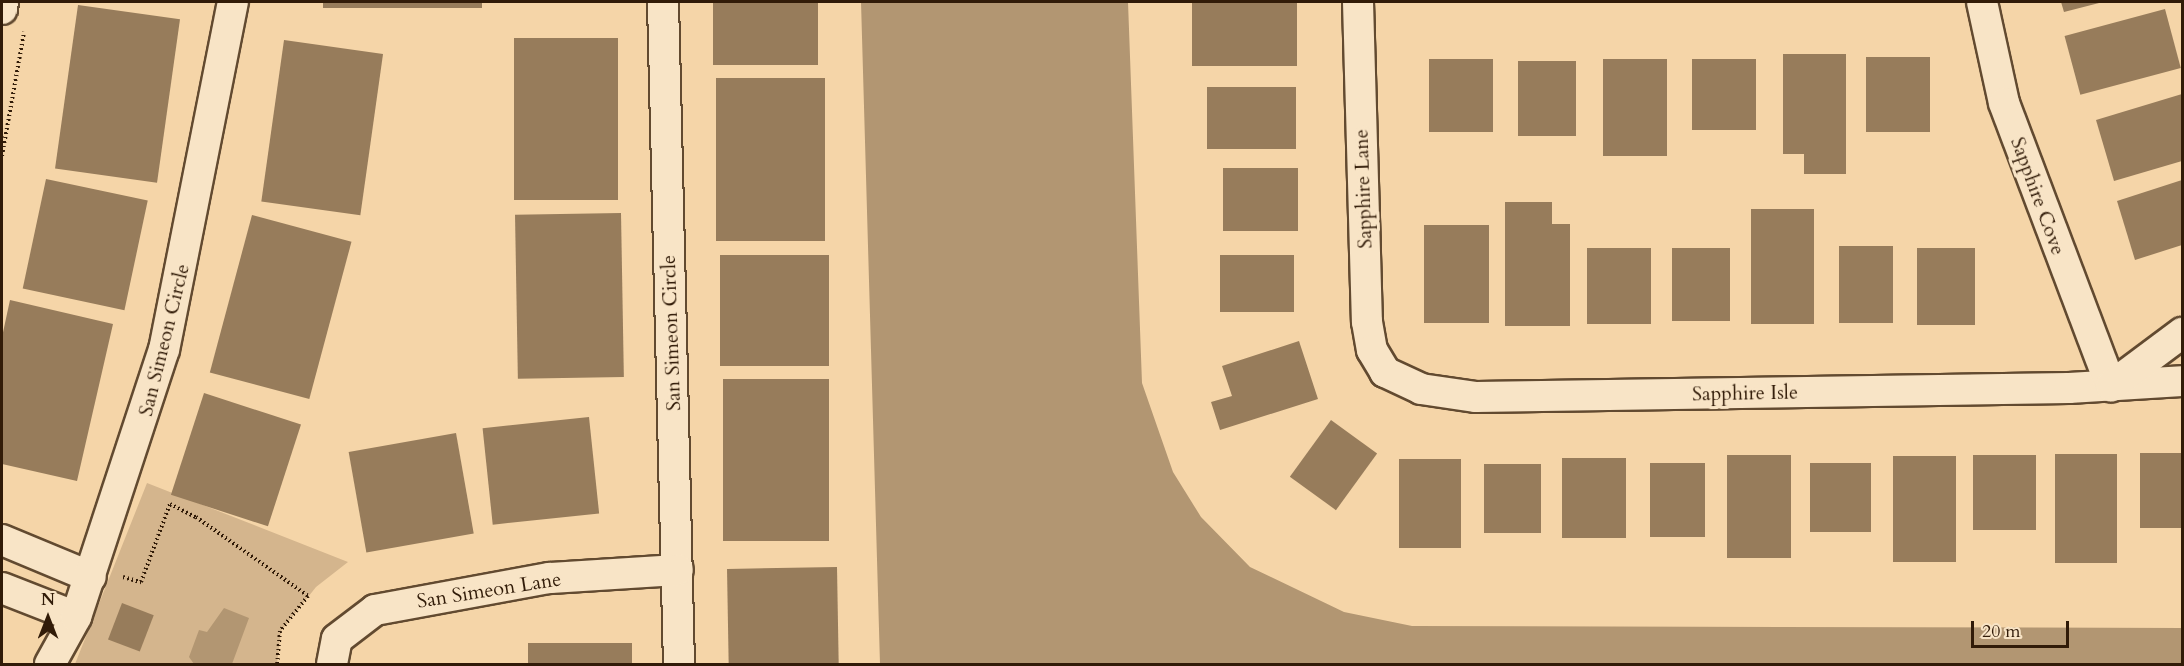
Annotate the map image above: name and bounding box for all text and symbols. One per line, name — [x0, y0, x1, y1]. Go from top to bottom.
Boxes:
street label: Sapphire Lane — [1349, 129, 1377, 249]
street label: Sapphire Cove — [2006, 134, 2070, 258]
street label: San Simeon Circle — [656, 255, 686, 411]
street label: San Simeon Circle — [133, 261, 195, 419]
street label: Sapphire Isle — [1692, 380, 1798, 406]
street label: San Simeon Lane — [415, 567, 563, 613]
north arrow — [18, 588, 78, 648]
text: N — [41, 589, 55, 611]
scale bar — [1974, 609, 2072, 647]
text: 20 m — [1982, 619, 2021, 644]

